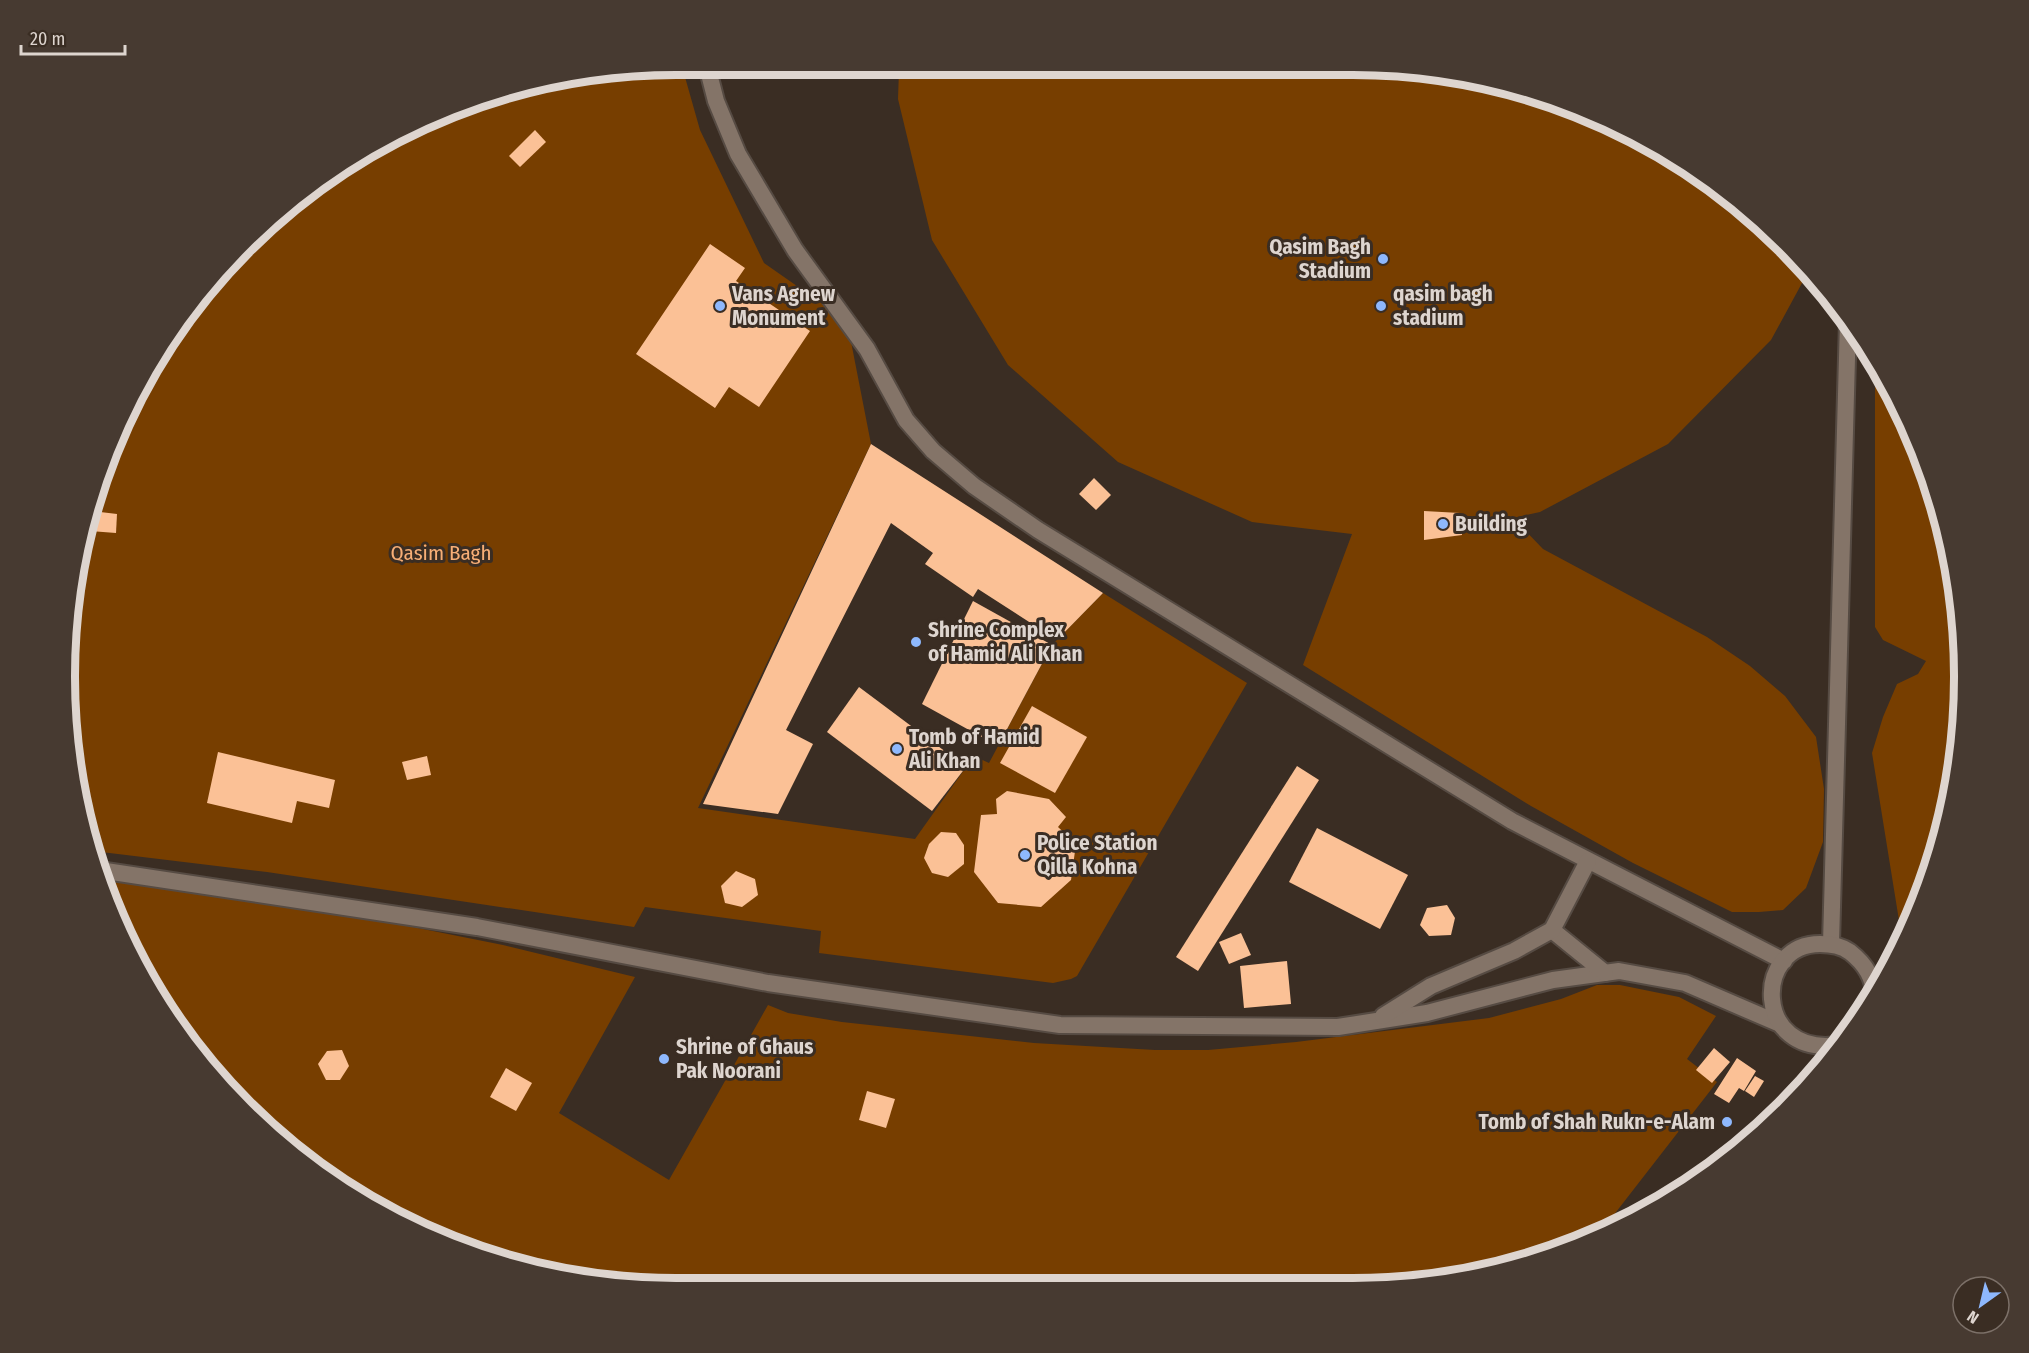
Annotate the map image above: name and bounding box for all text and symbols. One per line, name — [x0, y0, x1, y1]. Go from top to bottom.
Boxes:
scale bar — [21, 18, 124, 56]
text: 20 m — [30, 28, 65, 50]
place label: Qasim Bagh Stadium — [1269, 234, 1371, 284]
marker: Qasim Bagh Stadium — [1376, 252, 1390, 266]
place label: Vans Agnew Monument — [731, 281, 836, 331]
place label: qasim bagh stadium — [1393, 281, 1493, 331]
marker: Vans Agnew Monument — [713, 299, 727, 313]
marker: qasim bagh stadium — [1374, 299, 1388, 313]
place label: Building — [1455, 511, 1528, 537]
marker: Building — [1436, 517, 1450, 531]
park label: Qasim Bagh — [391, 540, 491, 566]
place label: Shrine Complex of Hamid Ali Khan — [928, 617, 1082, 667]
marker: Shrine Complex of Hamid Ali Khan — [909, 635, 923, 649]
place label: Tomb of Hamid Ali Khan — [908, 724, 1040, 774]
marker: Tomb of Hamid Ali Khan — [890, 742, 904, 756]
place label: Police Station Qilla Kohna — [1037, 830, 1158, 880]
marker: Police Station Qilla Kohna — [1018, 848, 1032, 862]
place label: Shrine of Ghaus Pak Noorani — [676, 1034, 813, 1084]
marker: Shrine of Ghaus Pak Noorani — [657, 1052, 671, 1066]
place label: Tomb of Shah Rukn-e-Alam — [1479, 1109, 1715, 1135]
marker: Tomb of Shah Rukn-e-Alam — [1720, 1115, 1734, 1129]
north arrow — [1951, 1275, 2011, 1335]
text: N — [1964, 1306, 1982, 1328]

